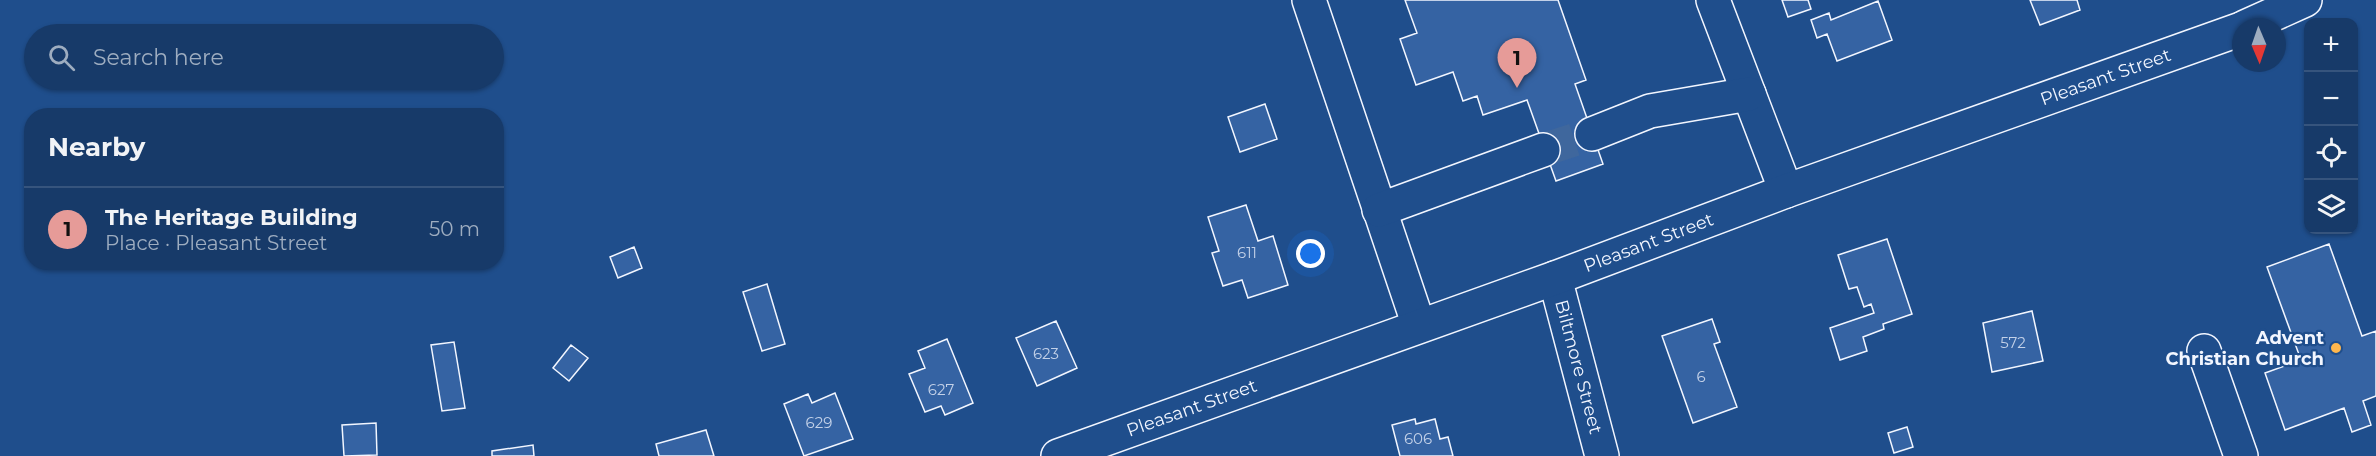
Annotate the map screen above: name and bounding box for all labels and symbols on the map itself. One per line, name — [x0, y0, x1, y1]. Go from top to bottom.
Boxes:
north arrow — [2232, 18, 2286, 72]
pin: 1 — [1498, 38, 1537, 88]
street label: Pleasant Street — [2037, 44, 2174, 111]
street label: Pleasant Street — [1581, 208, 1717, 277]
your location — [1296, 239, 1325, 268]
house number: 611 — [1237, 243, 1257, 262]
street label: Biltmore Street — [1550, 297, 1607, 436]
place label: Advent Christian Church — [2166, 327, 2324, 370]
house number: 572 — [2000, 333, 2026, 352]
marker: Advent Christian Church — [2329, 341, 2343, 355]
house number: 623 — [1033, 344, 1059, 363]
house number: 6 — [1696, 367, 1706, 386]
street label: Pleasant Street — [1123, 375, 1260, 442]
house number: 627 — [928, 380, 954, 399]
house number: 629 — [806, 413, 832, 432]
house number: 606 — [1404, 429, 1432, 448]

